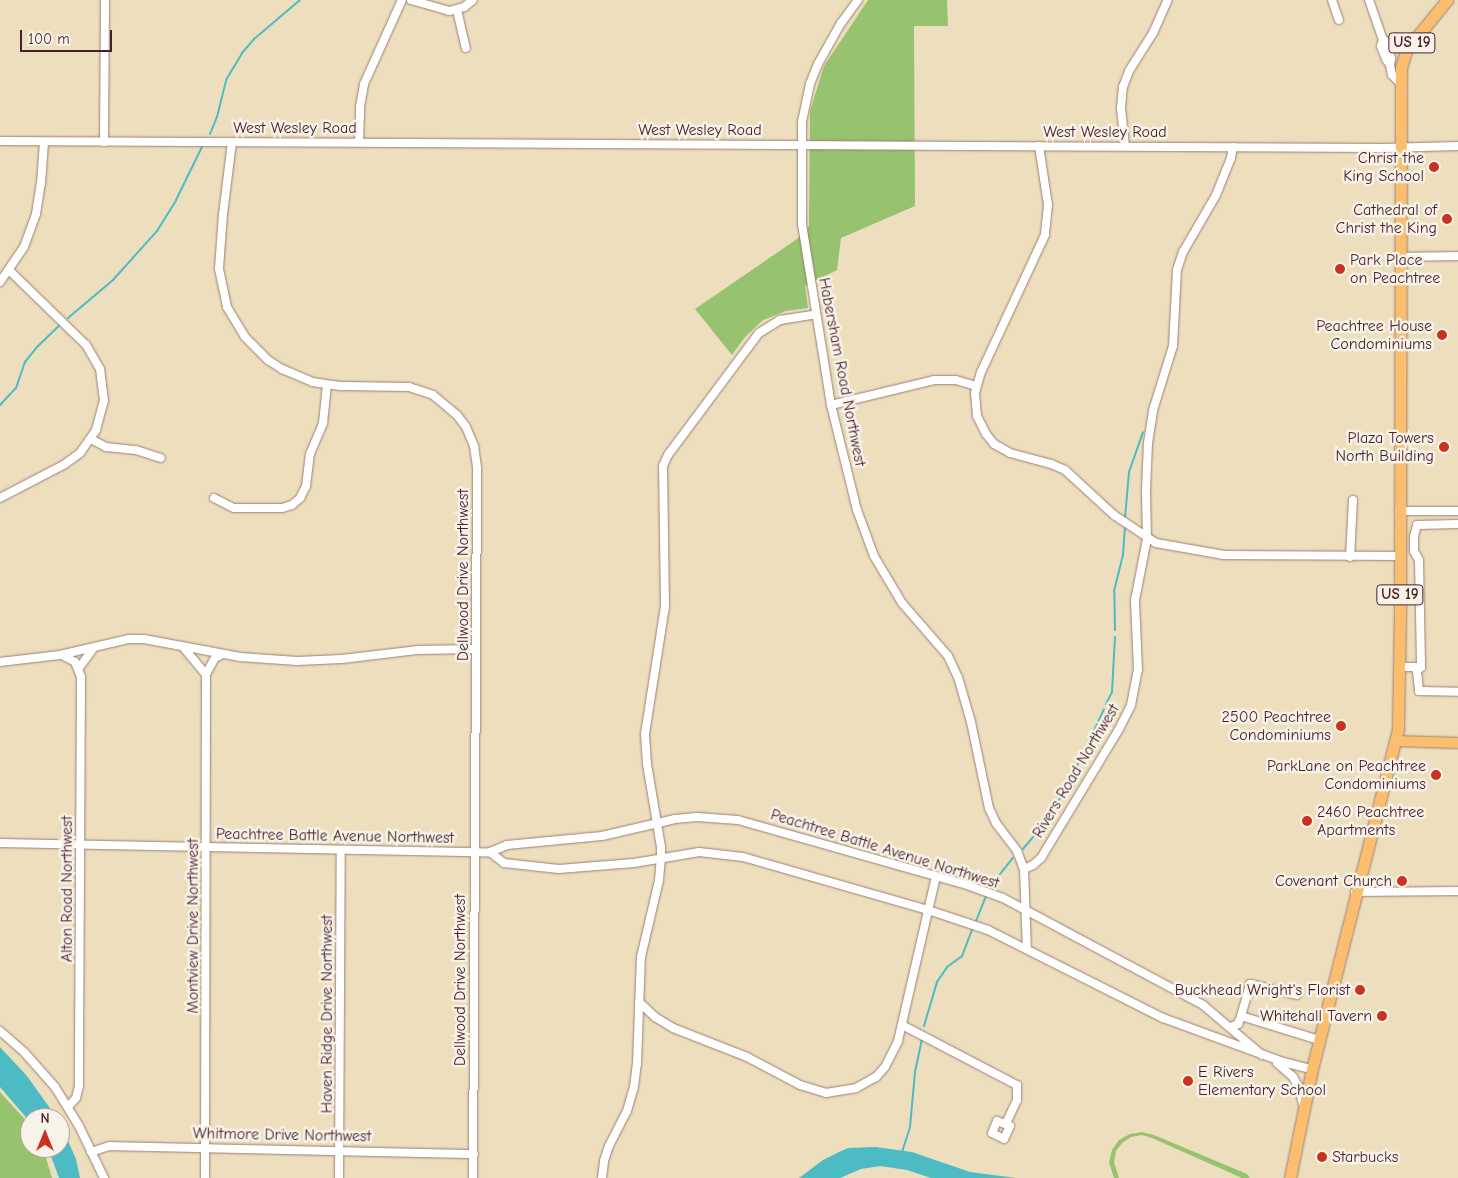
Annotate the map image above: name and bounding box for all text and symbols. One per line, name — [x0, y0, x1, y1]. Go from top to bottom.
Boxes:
scale bar — [22, 20, 115, 52]
text: 100 m — [28, 30, 70, 48]
road number: US 19 — [1388, 30, 1436, 56]
street label: West Wesley Road — [233, 118, 357, 138]
street label: West Wesley Road — [638, 120, 762, 140]
street label: West Wesley Road — [1043, 122, 1167, 142]
place label: Christ the King School — [1343, 148, 1424, 186]
marker: Christ the King School — [1428, 161, 1440, 173]
place label: Cathedral of Christ the King — [1336, 200, 1437, 238]
marker: Cathedral of Christ the King — [1441, 213, 1453, 225]
place label: Park Place on Peachtree — [1350, 250, 1440, 288]
marker: Park Place on Peachtree — [1334, 263, 1346, 275]
street label: Habersham Road Northwest — [814, 276, 870, 468]
place label: Peachtree House Condominiums — [1316, 316, 1432, 354]
marker: Peachtree House Condominiums — [1436, 329, 1448, 341]
place label: Plaza Towers North Building — [1335, 428, 1434, 466]
marker: Plaza Towers North Building — [1438, 441, 1450, 453]
street label: Dellwood Drive Northwest — [453, 489, 473, 661]
road number: US 19 — [1376, 582, 1424, 608]
street label: Rivers Road Northwest — [1028, 701, 1124, 841]
place label: 2500 Peachtree Condominiums — [1222, 707, 1331, 745]
marker: 2500 Peachtree Condominiums — [1335, 720, 1347, 732]
place label: ParkLane on Peachtree Condominiums — [1267, 756, 1426, 794]
marker: ParkLane on Peachtree Condominiums — [1430, 769, 1442, 781]
place label: 2460 Peachtree Apartments — [1317, 802, 1424, 840]
street label: Peachtree Battle Avenue Northwest — [768, 805, 1002, 893]
marker: 2460 Peachtree Apartments — [1301, 815, 1313, 827]
street label: Alton Road Northwest — [57, 816, 77, 962]
street label: Peachtree Battle Avenue Northwest — [216, 824, 454, 848]
street label: Montview Drive Northwest — [183, 838, 203, 1014]
place label: Covenant Church — [1275, 871, 1392, 891]
marker: Covenant Church — [1396, 875, 1408, 887]
street label: Dellwood Drive Northwest — [450, 894, 470, 1066]
street label: Haven Ridge Drive Northwest — [317, 915, 337, 1113]
place label: Buckhead Wright's Florist — [1175, 980, 1350, 1000]
marker: Buckhead Wright's Florist — [1354, 984, 1366, 996]
place label: Whitehall Tavern — [1260, 1006, 1372, 1026]
marker: Whitehall Tavern — [1376, 1010, 1388, 1022]
place label: E Rivers Elementary School — [1198, 1062, 1326, 1100]
marker: E Rivers Elementary School — [1182, 1075, 1194, 1087]
north arrow — [20, 1108, 70, 1158]
text: N — [40, 1110, 50, 1127]
street label: Whitmore Drive Northwest — [193, 1124, 371, 1146]
place label: Starbucks — [1332, 1147, 1398, 1167]
marker: Starbucks — [1316, 1151, 1328, 1163]

